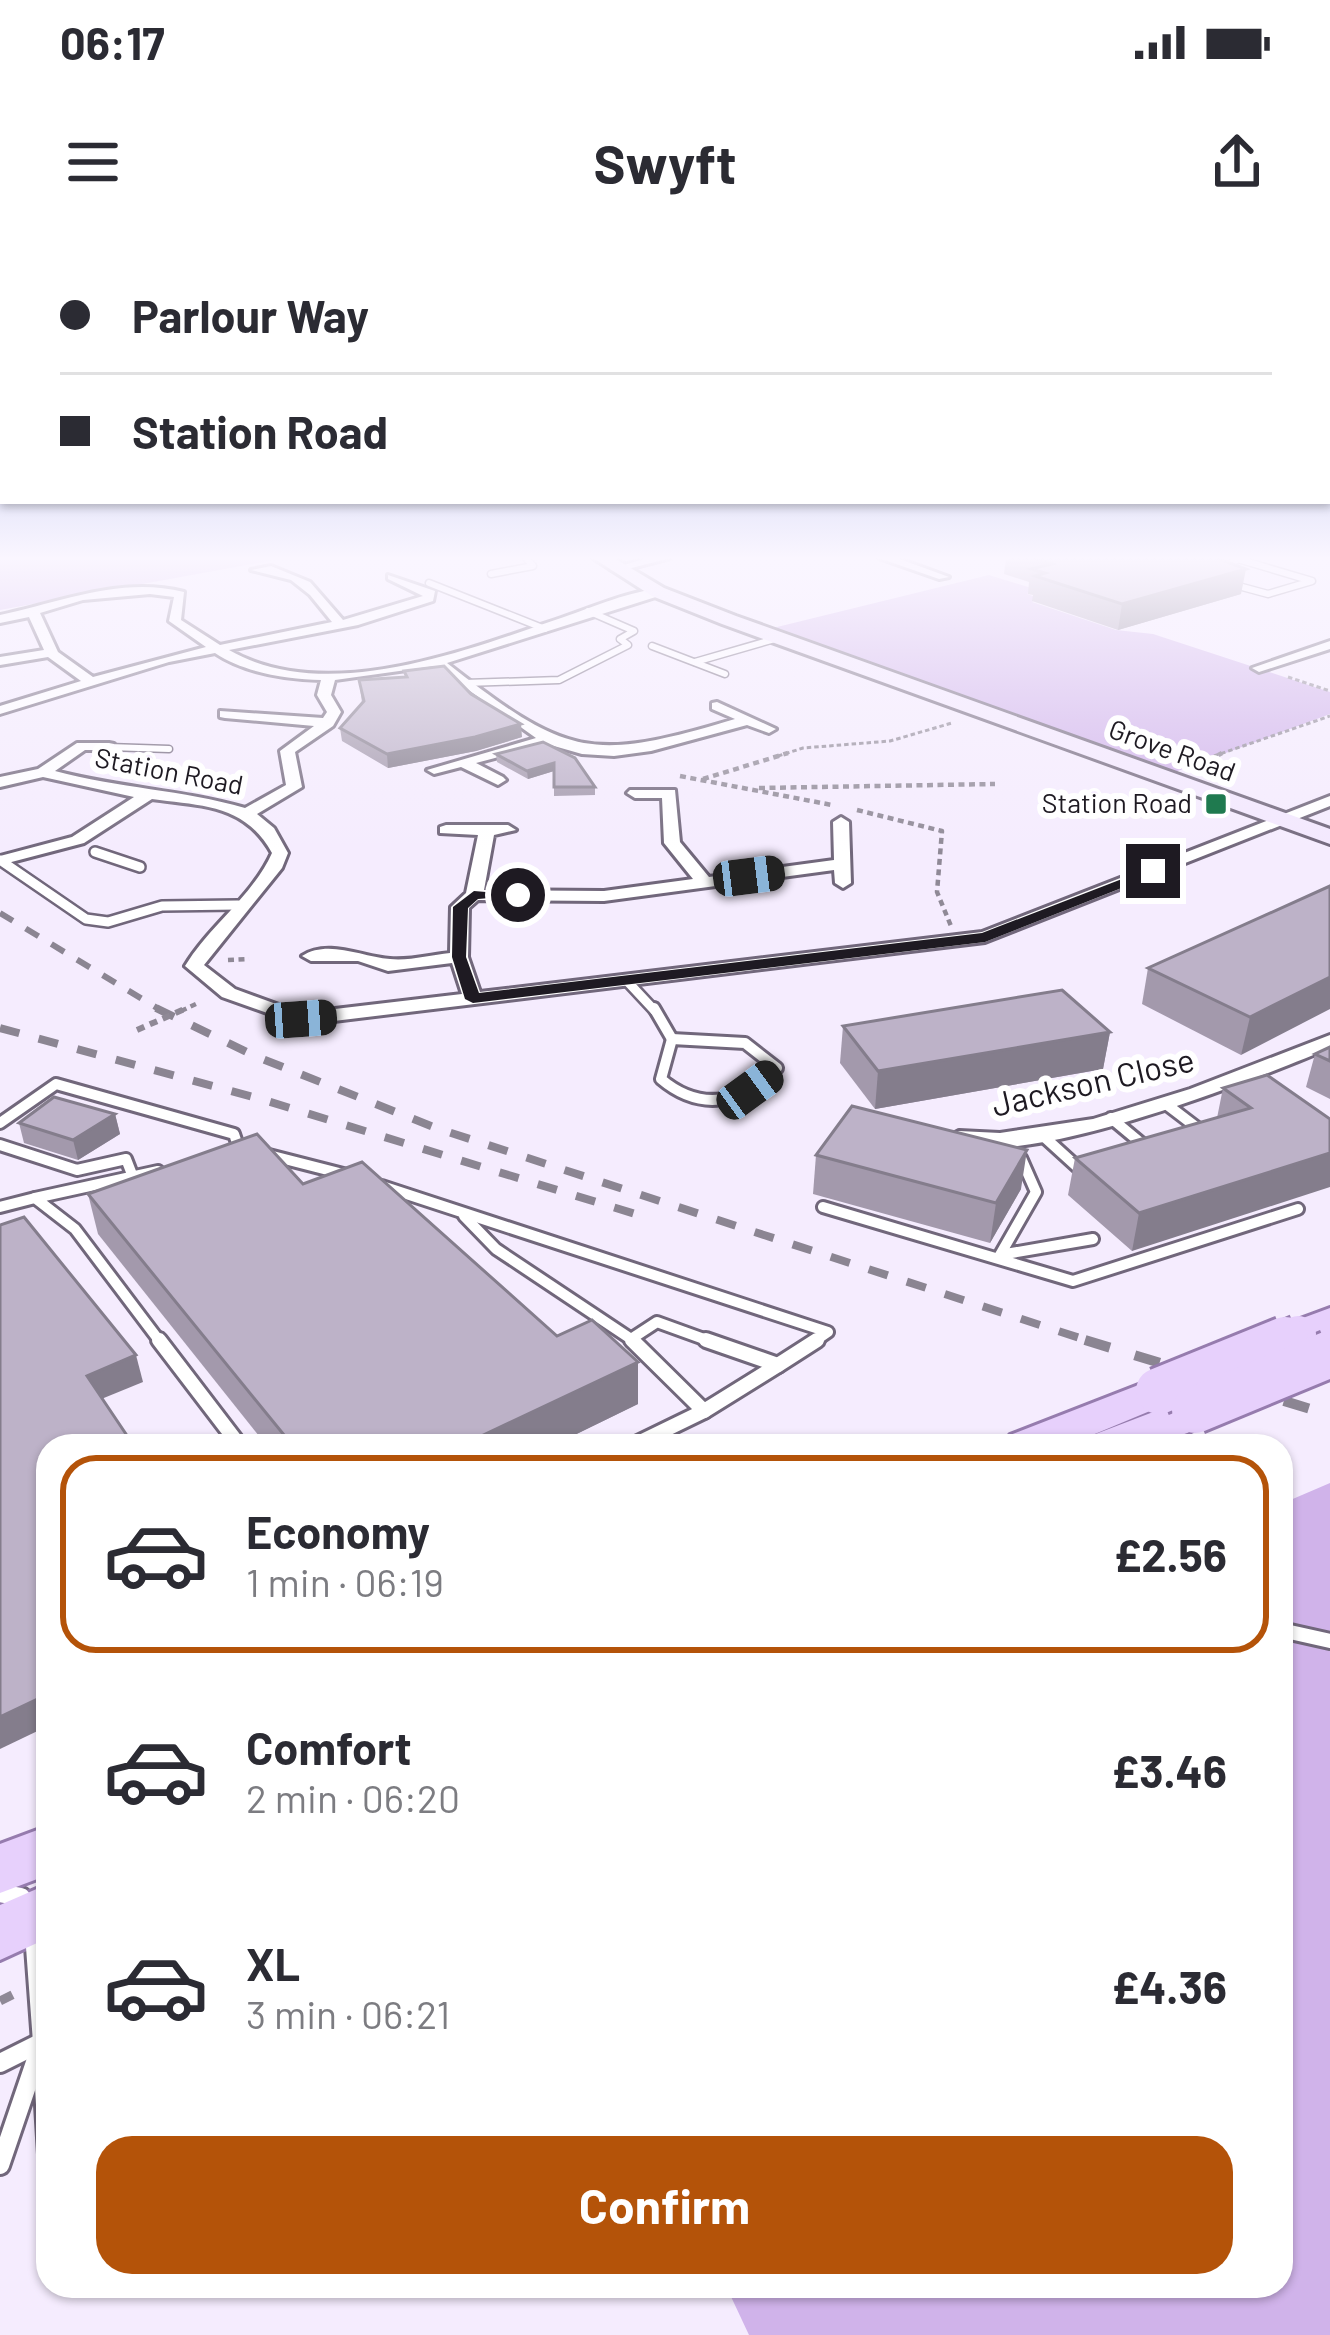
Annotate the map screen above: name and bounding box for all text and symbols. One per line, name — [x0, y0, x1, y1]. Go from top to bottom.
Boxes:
text: 06:17 — [60, 15, 164, 69]
icon: menu — [60, 129, 126, 195]
icon: share — [1204, 129, 1270, 195]
text: Swyft — [593, 130, 737, 195]
text: Parlour Way — [132, 288, 369, 342]
text: Station Road — [132, 404, 388, 458]
street label: Grove Road — [1105, 711, 1240, 787]
street label: Station Road — [93, 740, 246, 800]
place label: Station Road — [1042, 786, 1192, 818]
marker: Station Road — [1203, 791, 1229, 817]
route end — [1126, 844, 1180, 898]
car — [711, 854, 787, 898]
route start — [491, 868, 545, 922]
car — [264, 999, 338, 1039]
street label: Jackson Close — [988, 1038, 1198, 1124]
car — [710, 1054, 790, 1126]
icon: car — [102, 1500, 210, 1608]
text: Economy — [246, 1504, 430, 1558]
text: £2.56 — [1114, 1527, 1227, 1581]
text: 1 min · 06:19 — [246, 1558, 444, 1605]
icon: car — [102, 1716, 210, 1824]
text: Comfort — [246, 1720, 412, 1774]
text: £3.46 — [1112, 1743, 1227, 1797]
text: 2 min · 06:20 — [246, 1774, 460, 1821]
icon: car — [102, 1932, 210, 2040]
text: XL — [246, 1936, 300, 1990]
text: £4.36 — [1112, 1959, 1227, 2013]
text: 3 min · 06:21 — [246, 1990, 450, 2037]
button: Confirm — [96, 2136, 1233, 2274]

